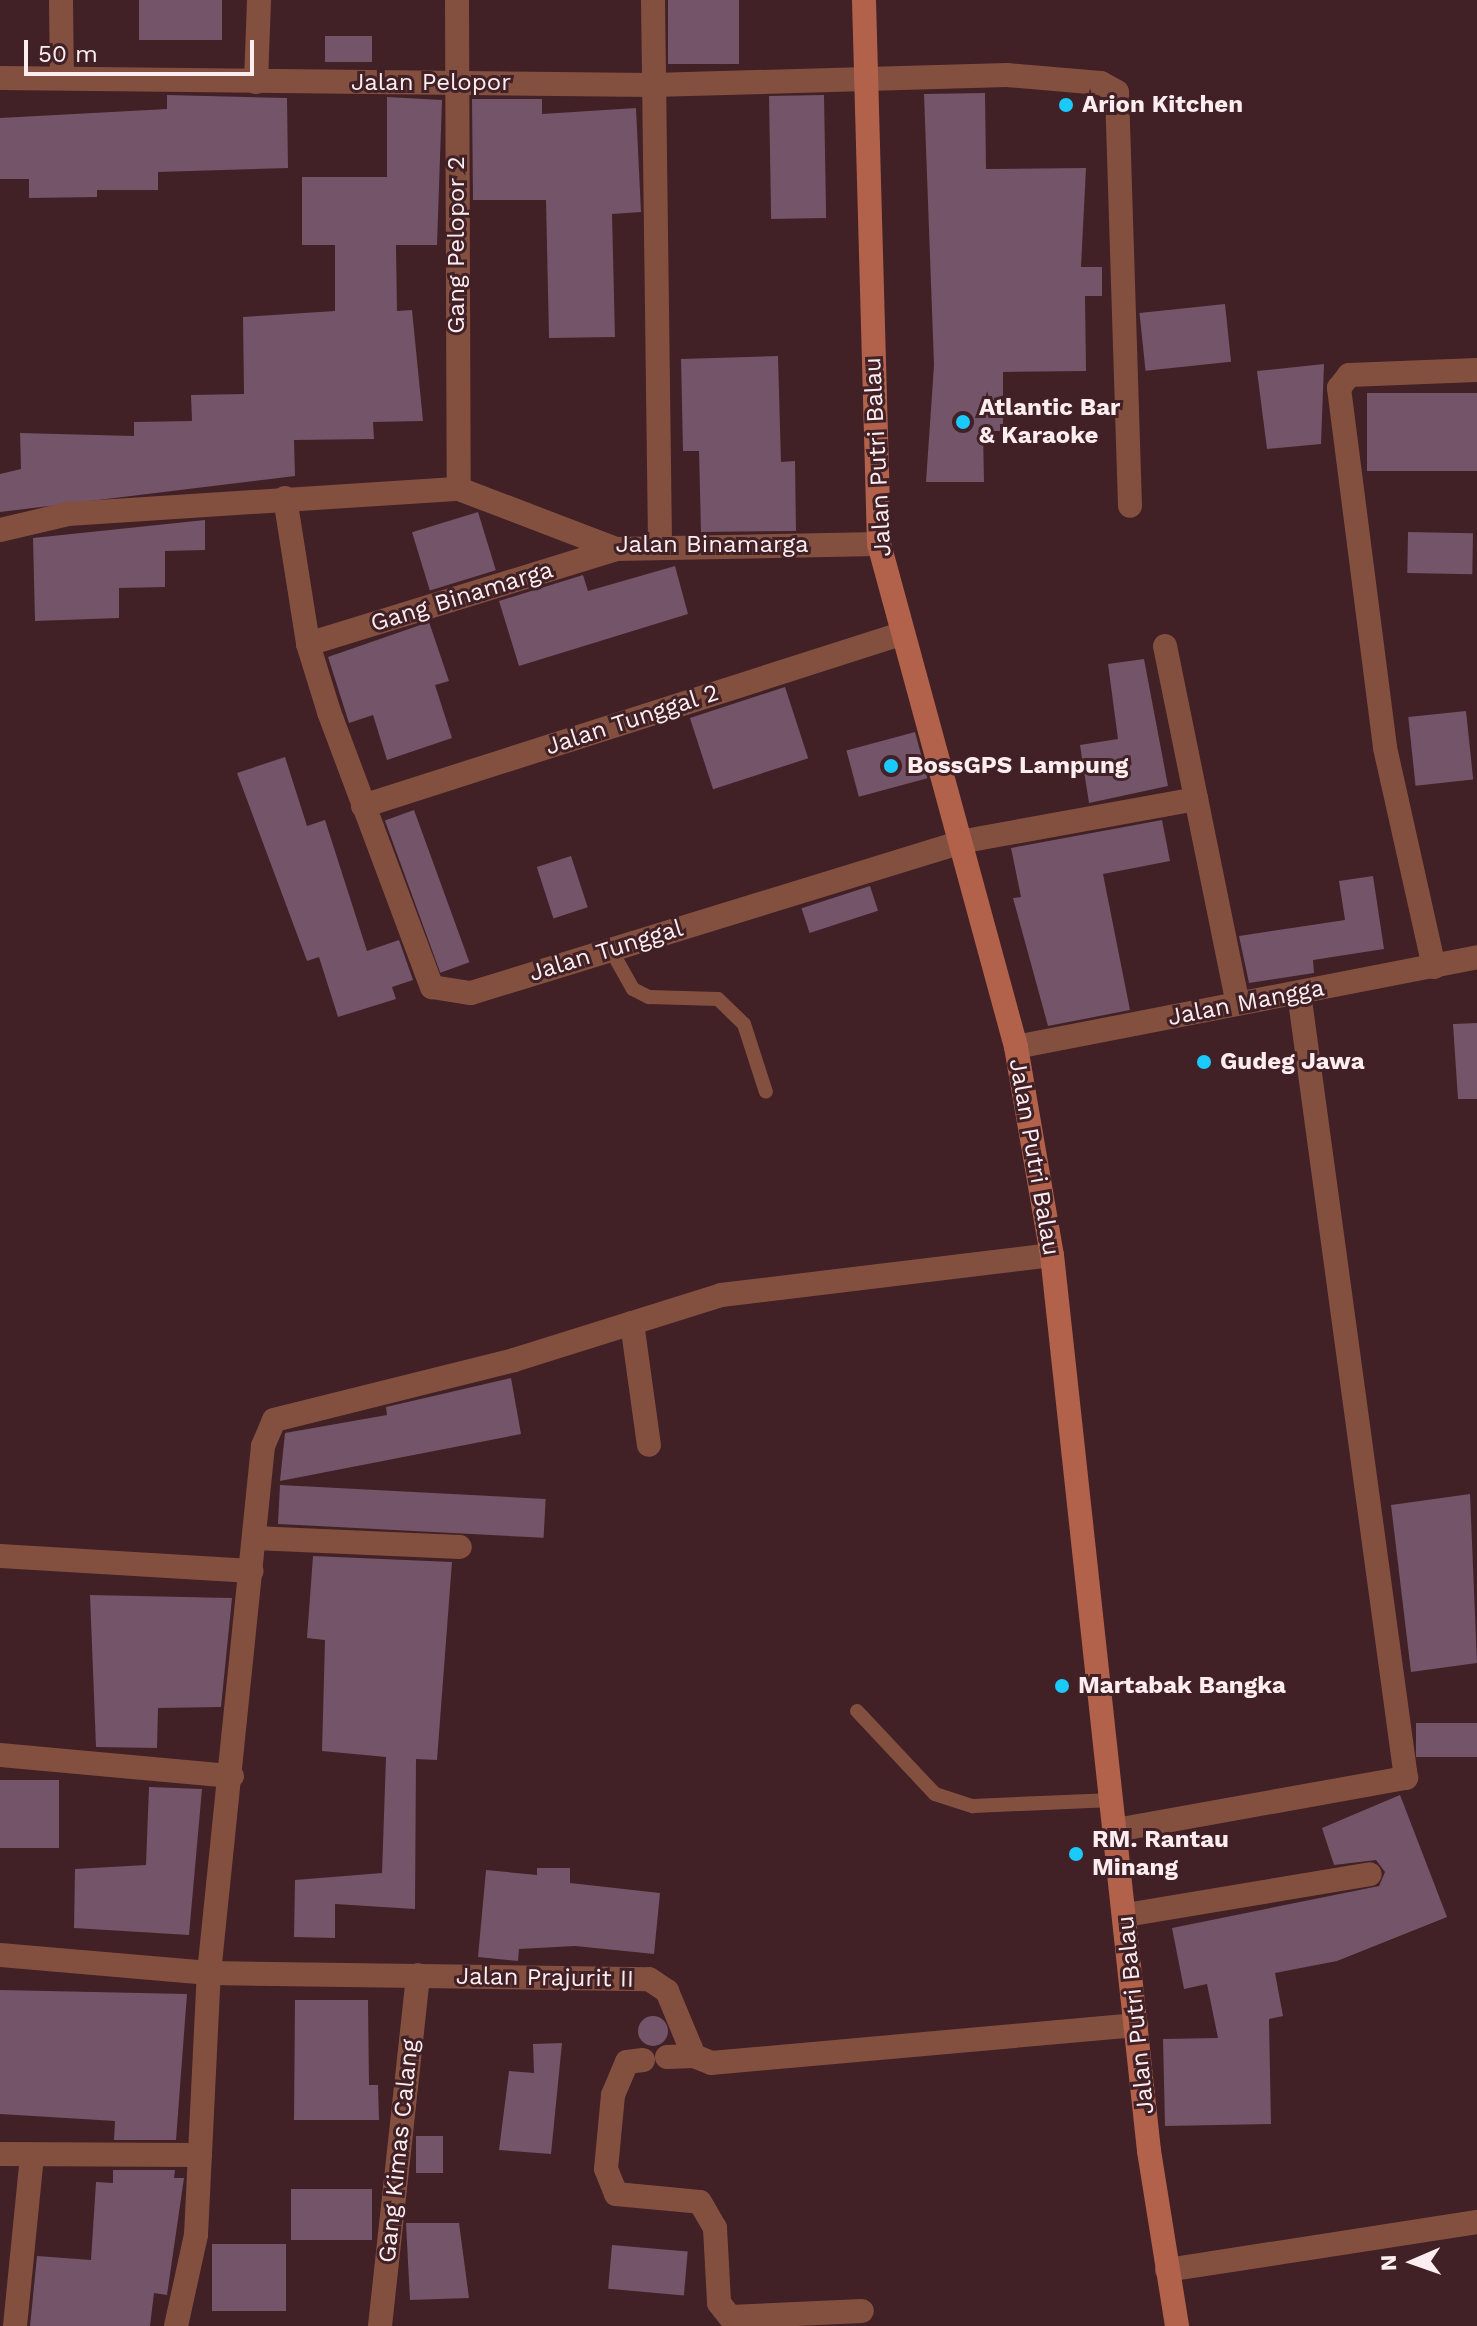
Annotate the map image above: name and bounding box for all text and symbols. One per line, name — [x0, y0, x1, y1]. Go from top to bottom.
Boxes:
scale bar — [28, 24, 258, 74]
text: 50 m — [38, 40, 98, 68]
street label: Jalan Pelopor — [351, 69, 511, 97]
place label: Arion Kitchen — [1082, 91, 1243, 119]
marker: Arion Kitchen — [1057, 96, 1075, 114]
street label: Gang Pelopor 2 — [443, 156, 471, 334]
street label: Jalan Putri Balau — [858, 357, 898, 557]
place label: Atlantic Bar & Karaoke — [979, 394, 1120, 450]
marker: Atlantic Bar & Karaoke — [954, 413, 972, 431]
street label: Jalan Binamarga — [615, 531, 809, 559]
street label: Gang Binamarga — [367, 556, 557, 638]
street label: Jalan Tunggal 2 — [541, 678, 723, 762]
place label: BossGPS Lampung — [907, 752, 1128, 780]
marker: BossGPS Lampung — [882, 757, 900, 775]
street label: Jalan Tunggal — [525, 914, 687, 988]
street label: Jalan Mangga — [1165, 974, 1327, 1032]
place label: Gudeg Jawa — [1220, 1048, 1365, 1076]
marker: Gudeg Jawa — [1195, 1053, 1213, 1071]
street label: Jalan Putri Balau — [1002, 1056, 1066, 1258]
place label: Martabak Bangka — [1078, 1672, 1286, 1700]
marker: Martabak Bangka — [1053, 1677, 1071, 1695]
place label: RM. Rantau Minang — [1092, 1826, 1229, 1882]
marker: RM. Rantau Minang — [1067, 1845, 1085, 1863]
street label: Jalan Putri Balau — [1111, 1914, 1161, 2116]
street label: Jalan Prajurit II — [456, 1962, 634, 1994]
street label: Gang Kimas Calang — [373, 2038, 425, 2264]
north arrow — [1373, 2222, 1453, 2302]
text: N — [1376, 2254, 1401, 2271]

